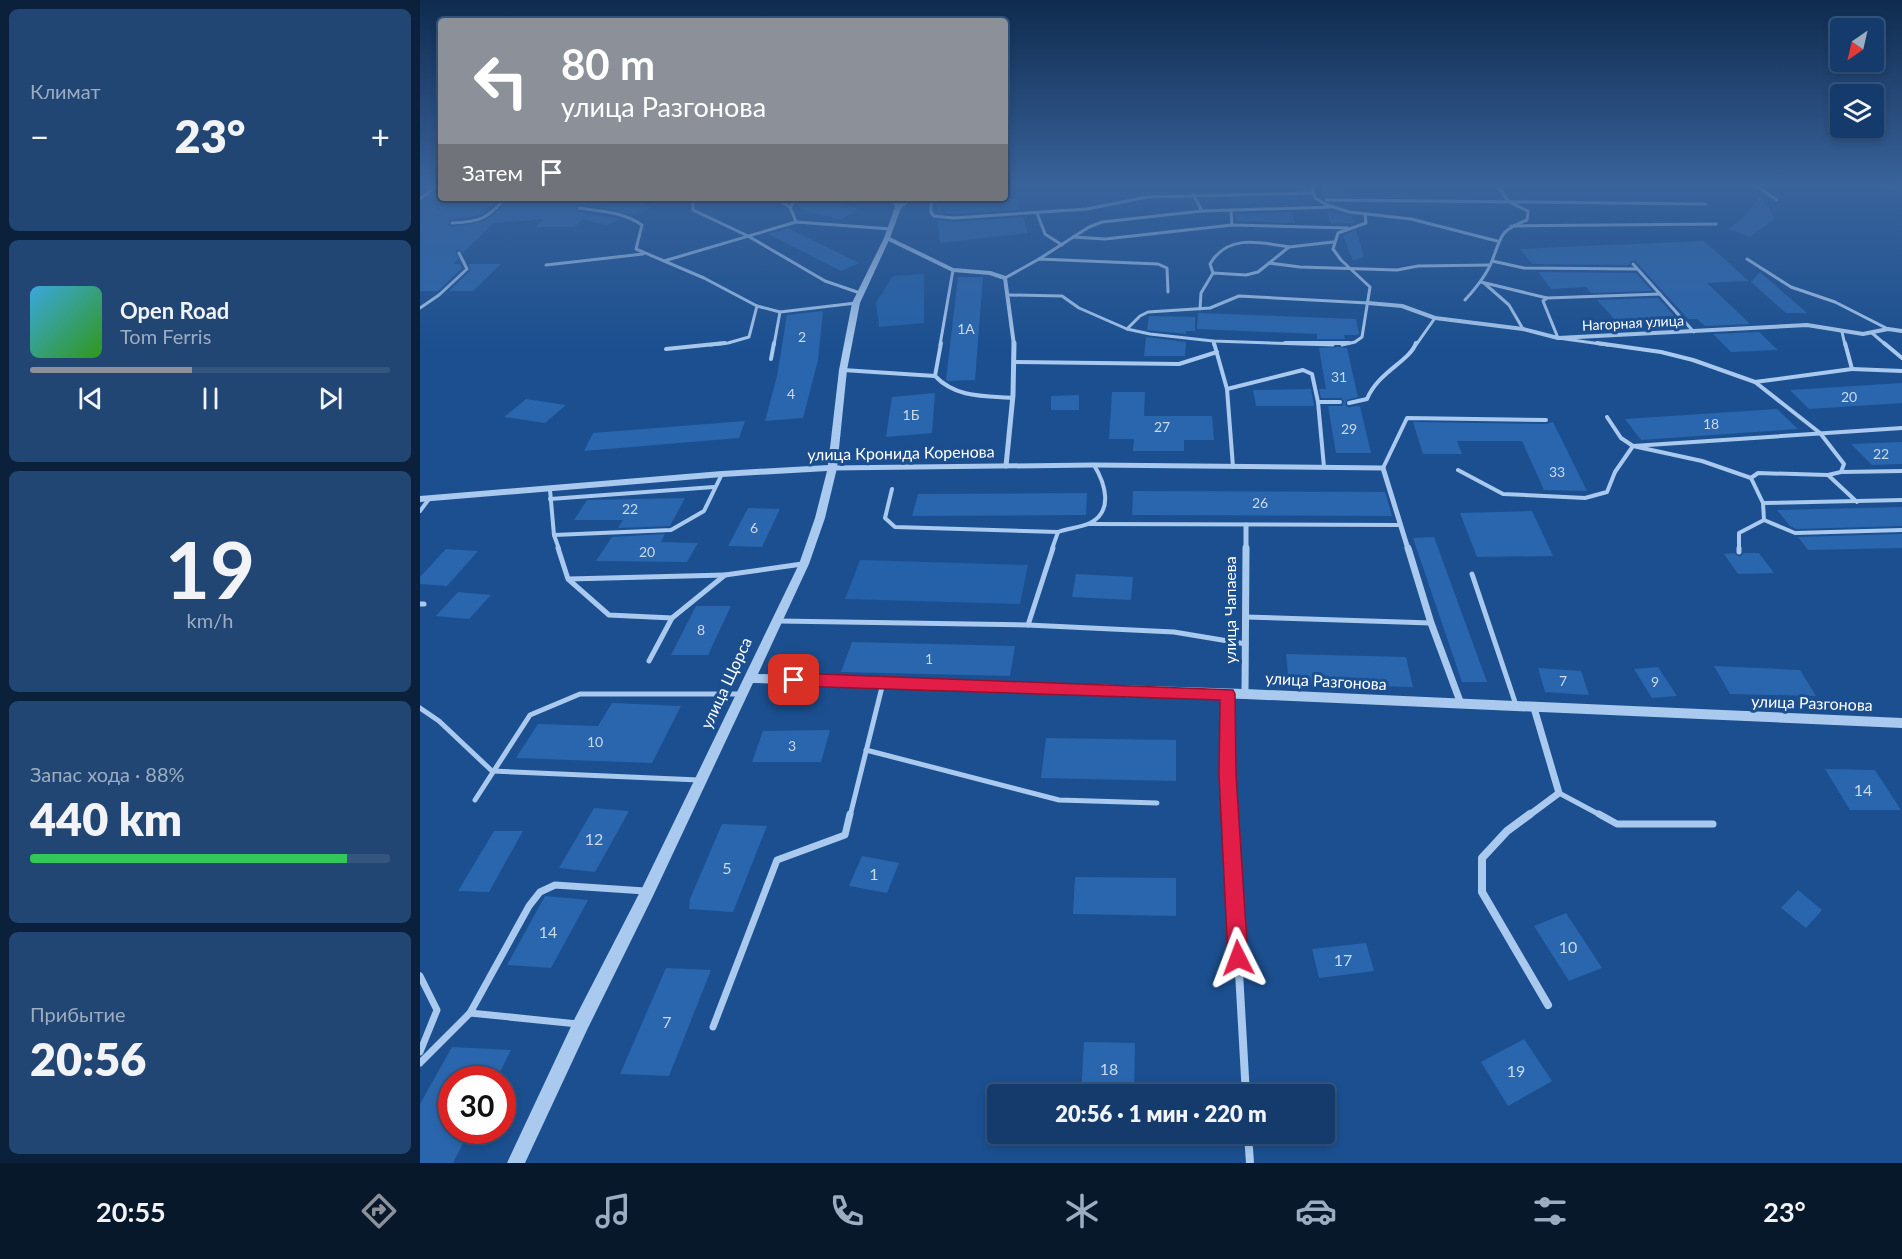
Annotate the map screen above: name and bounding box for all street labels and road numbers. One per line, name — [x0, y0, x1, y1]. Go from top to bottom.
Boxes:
street label: Нагорная улица — [1581, 311, 1685, 334]
street label: улица Кронида Коренова — [807, 441, 995, 464]
street label: улица Чапаева — [1220, 556, 1239, 664]
street label: улица Щорса — [696, 634, 755, 732]
street label: улица Разгонова — [1265, 668, 1387, 693]
street label: улица Разгонова — [1751, 691, 1873, 714]

